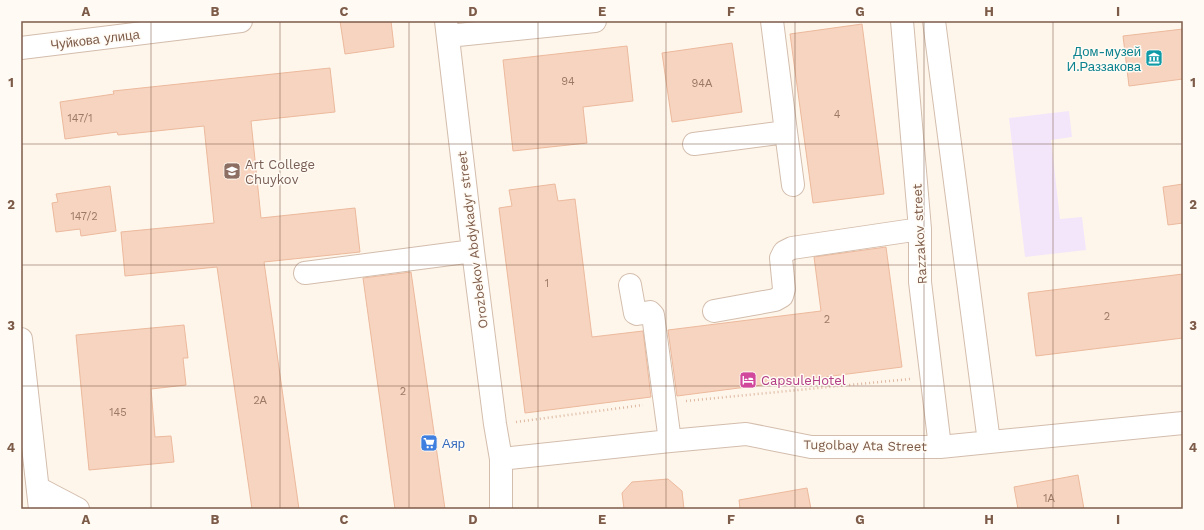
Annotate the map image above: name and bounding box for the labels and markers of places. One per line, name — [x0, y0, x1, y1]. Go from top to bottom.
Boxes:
place label: Дом-музей И.Раззакова — [1067, 44, 1142, 74]
museum icon: Дом-музей И.Раззакова — [1144, 48, 1164, 68]
place label: Art College Chuykov — [245, 157, 315, 187]
school or university icon: Art College Chuykov — [222, 161, 242, 181]
hotel icon: CapsuleHotel — [738, 370, 758, 390]
place label: CapsuleHotel — [761, 373, 846, 388]
supermarket icon: Аяр — [419, 433, 439, 453]
place label: Аяр — [442, 436, 465, 451]

